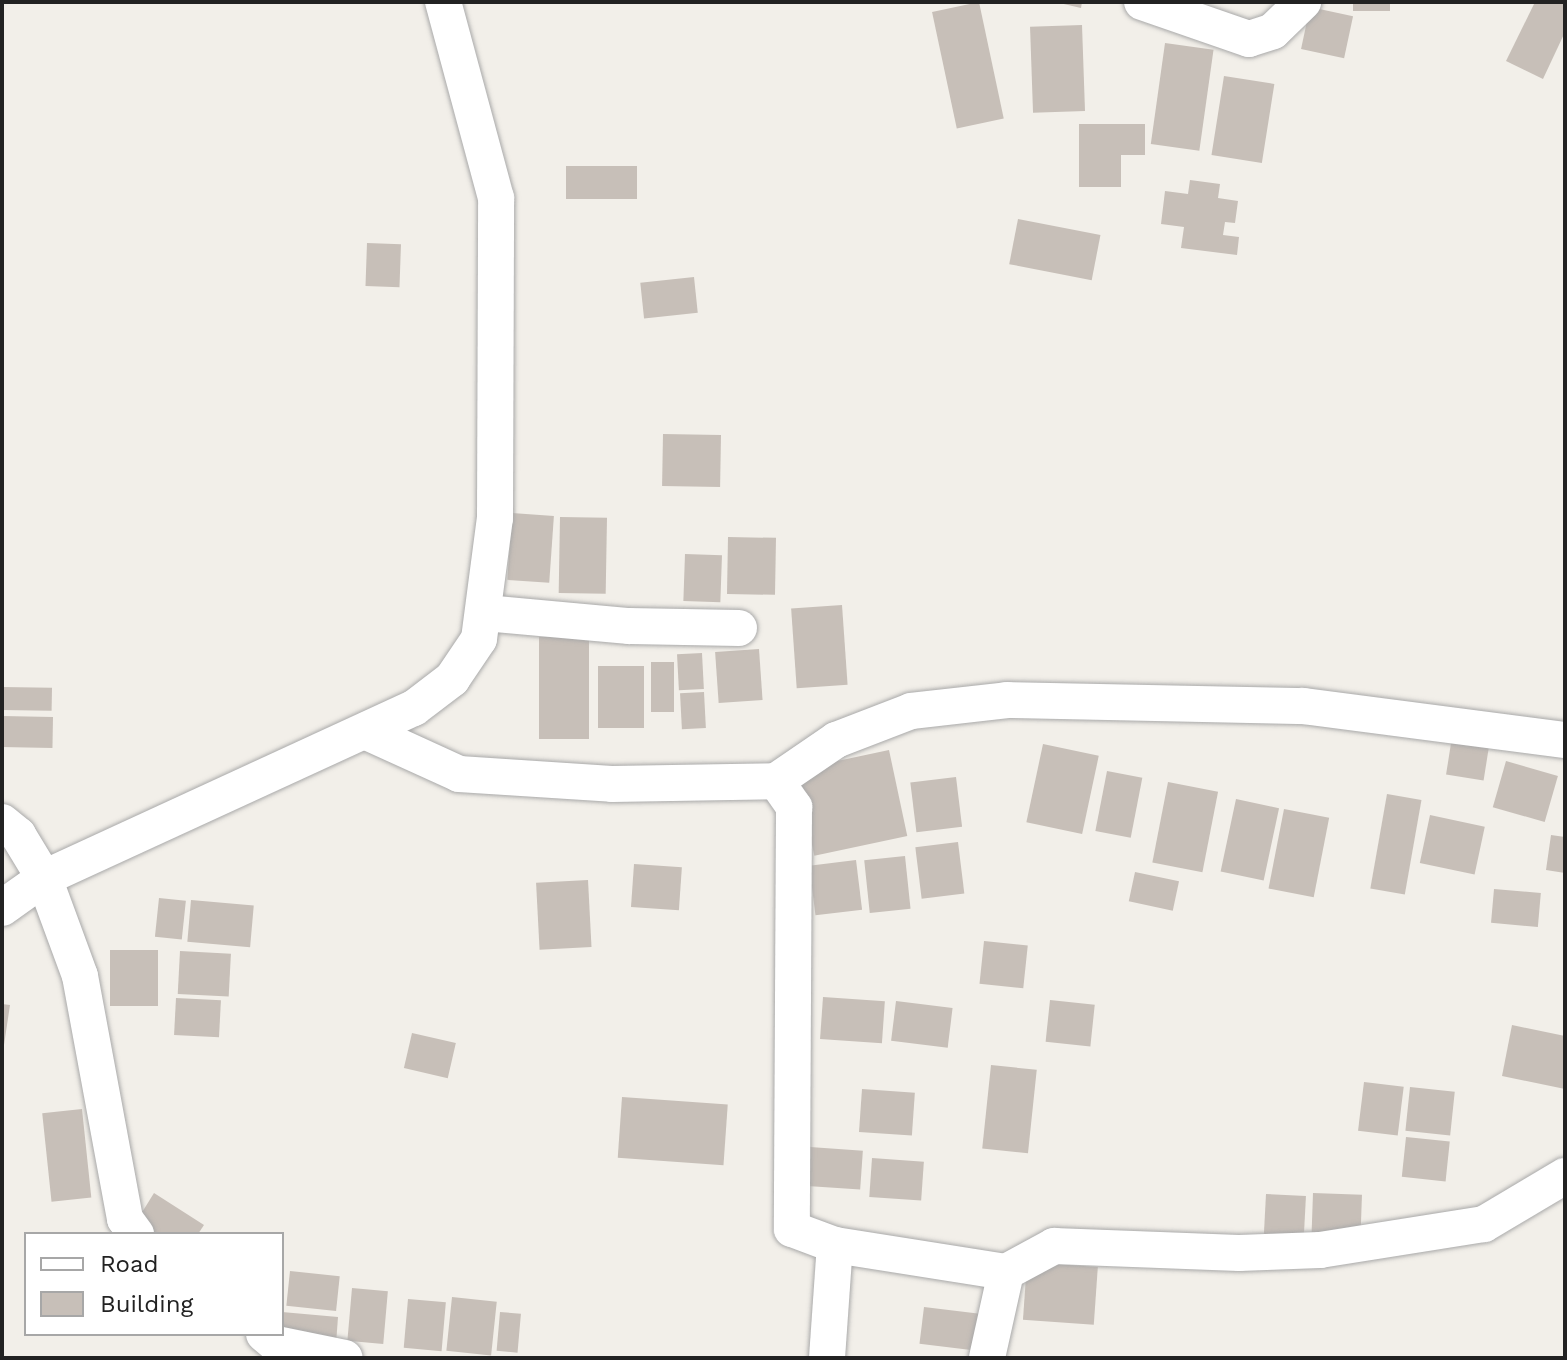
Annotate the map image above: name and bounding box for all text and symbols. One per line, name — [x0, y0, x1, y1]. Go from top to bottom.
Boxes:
legend — [24, 1232, 284, 1336]
text: Road — [100, 1250, 159, 1278]
text: Building — [100, 1290, 193, 1318]

